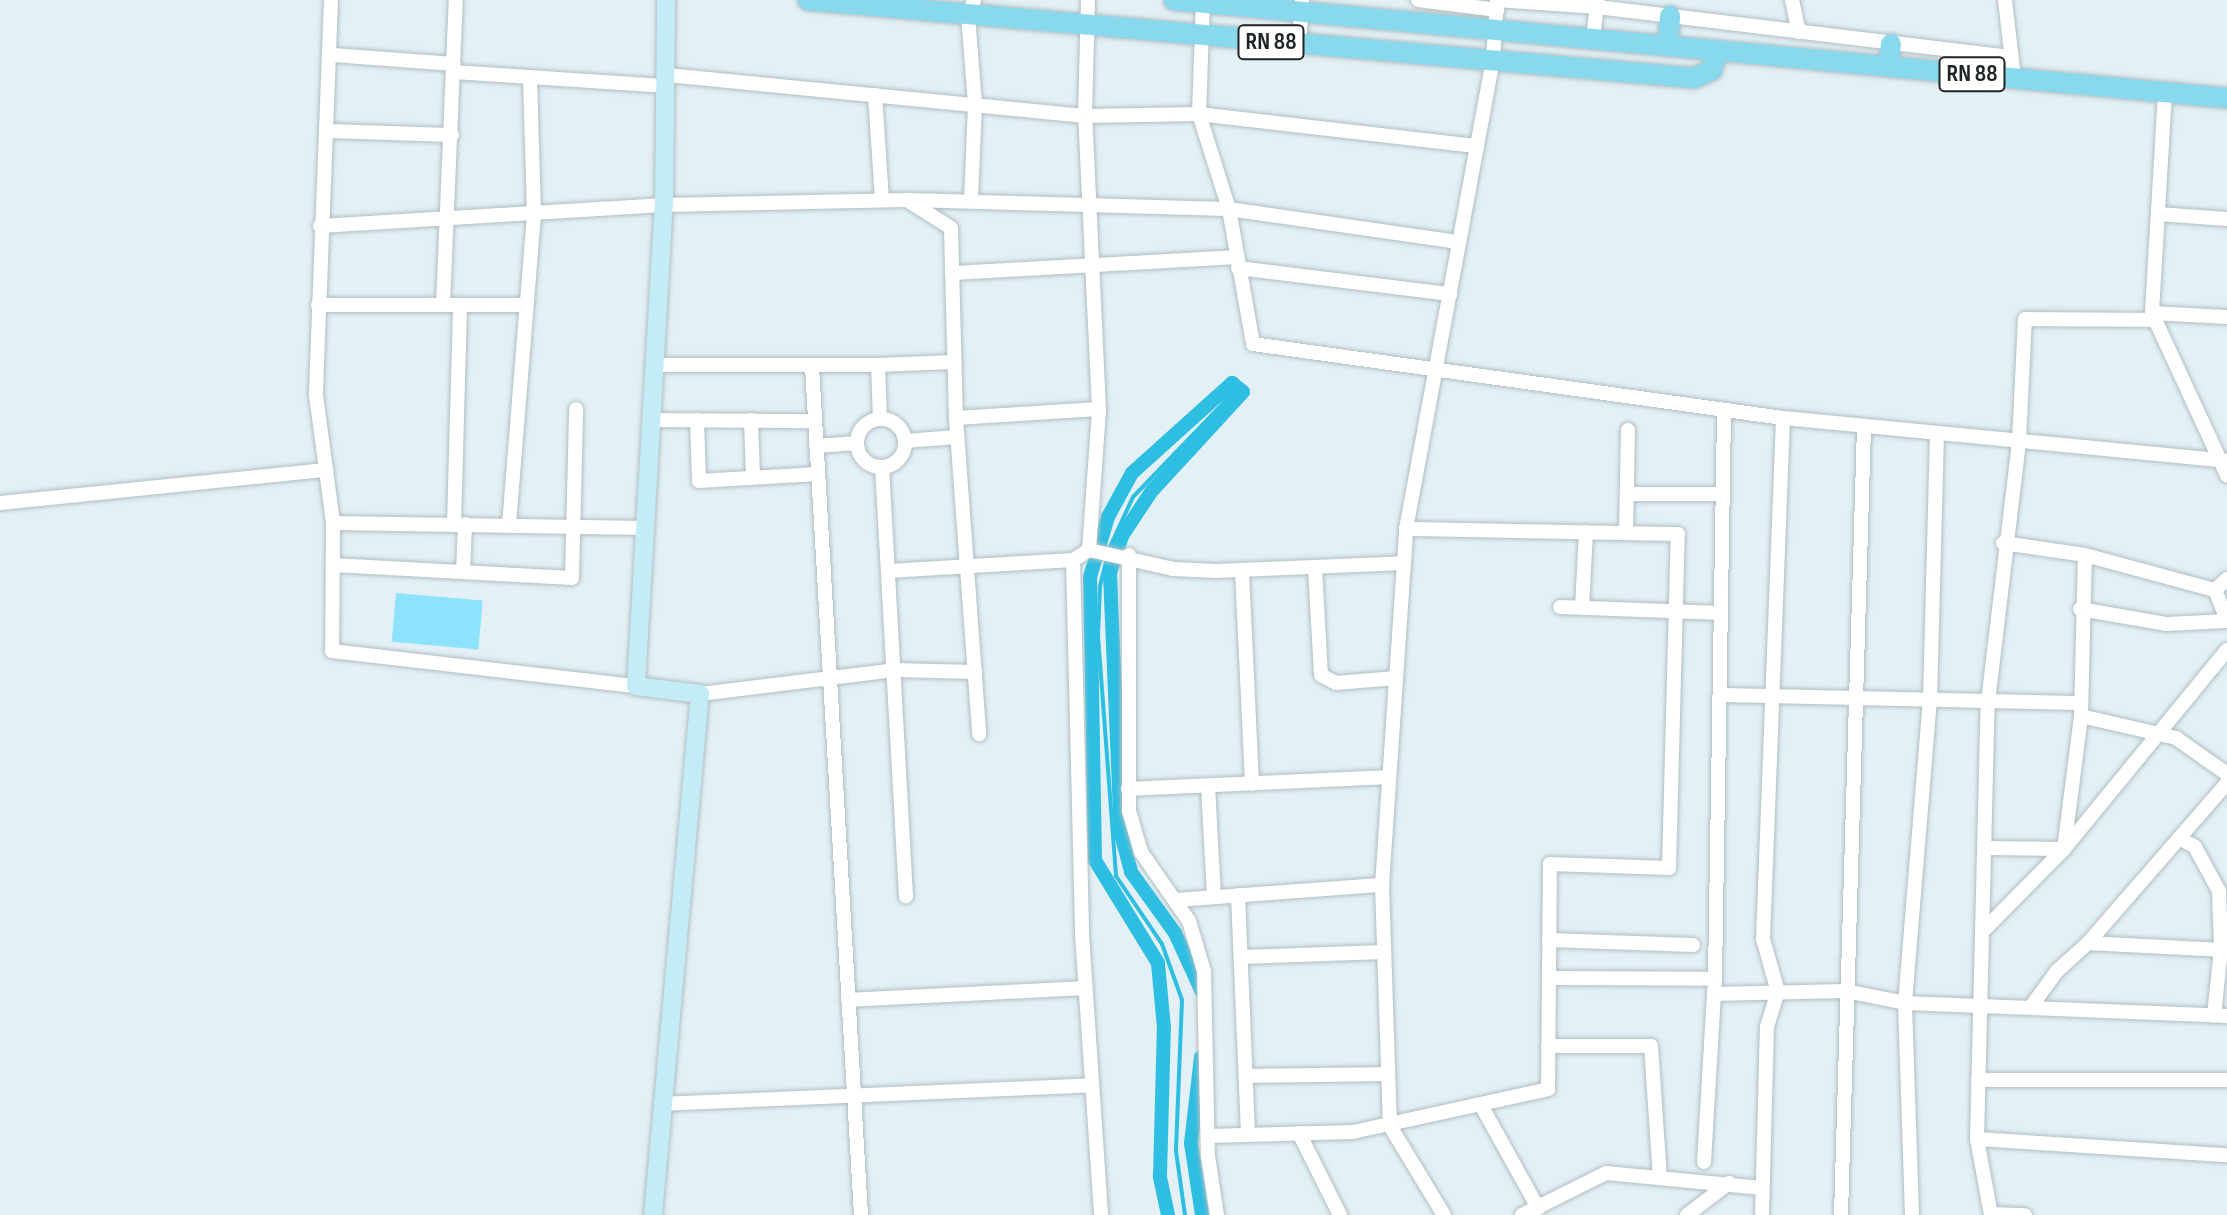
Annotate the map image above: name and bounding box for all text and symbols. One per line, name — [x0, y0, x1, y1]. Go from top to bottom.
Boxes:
road number: RN 88 — [1237, 22, 1305, 62]
road number: RN 88 — [1938, 54, 2006, 94]

